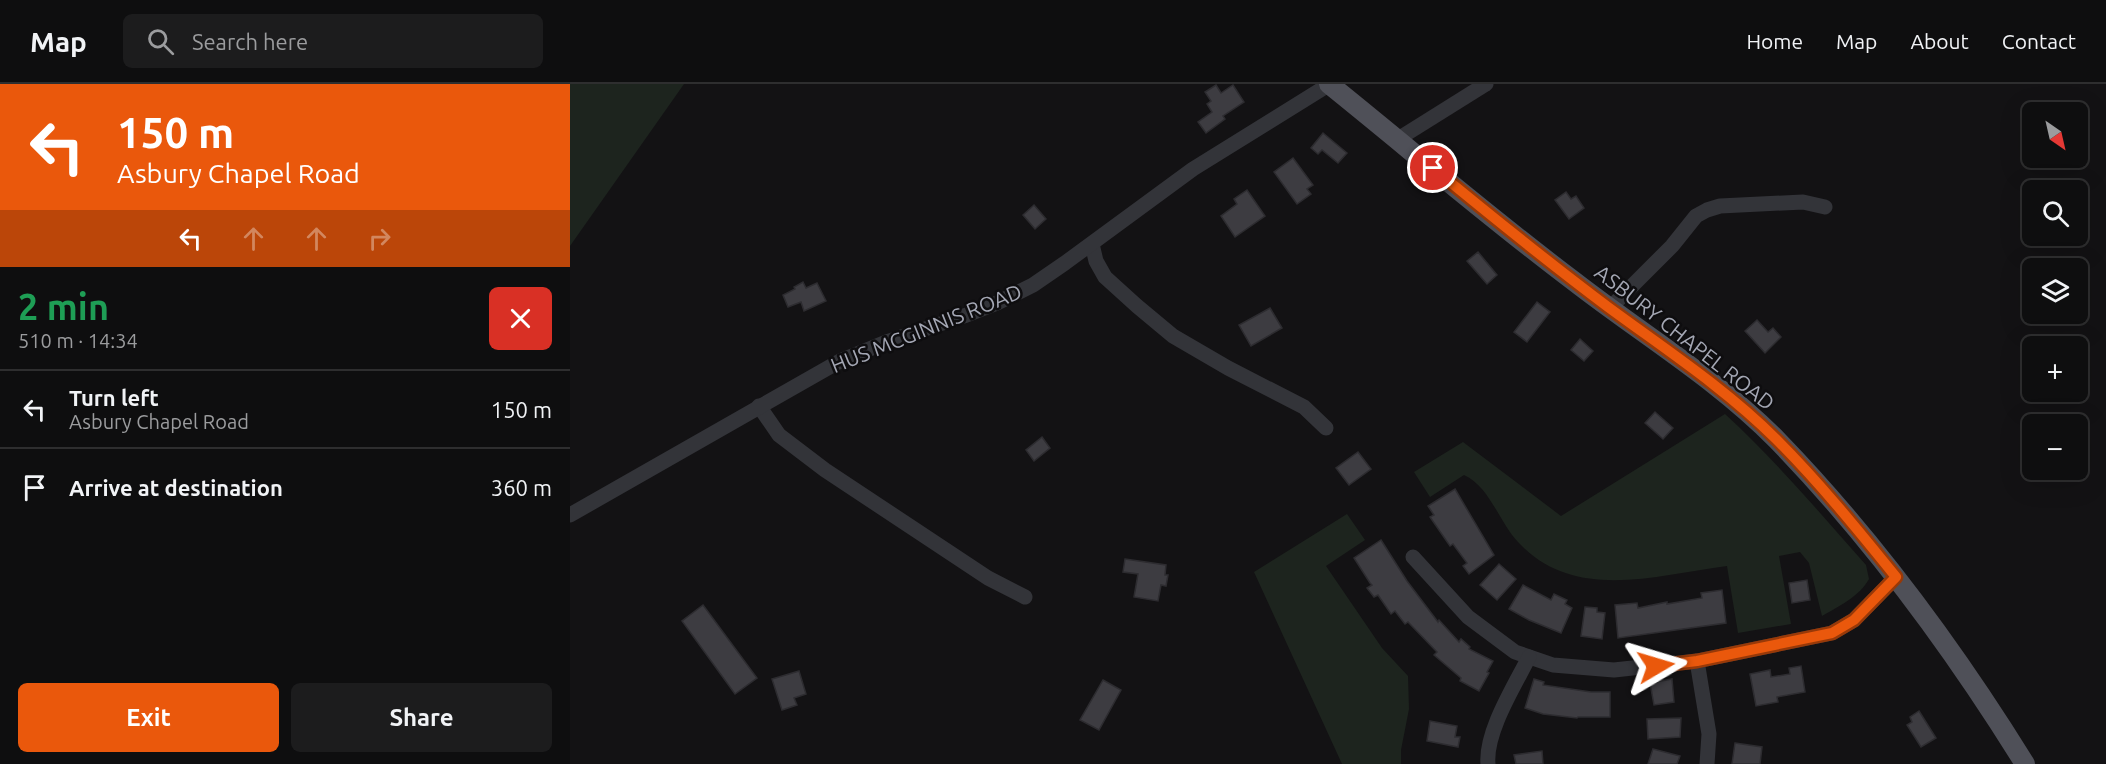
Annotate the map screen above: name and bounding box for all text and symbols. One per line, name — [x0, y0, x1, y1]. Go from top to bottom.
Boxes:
search box — [123, 14, 543, 68]
icon: search — [144, 25, 177, 58]
text: Map — [30, 26, 87, 57]
text: Search here — [192, 29, 308, 54]
text: Home — [1746, 29, 1803, 53]
text: Map — [1836, 29, 1877, 53]
text: About — [1910, 29, 1969, 53]
text: Contact — [2002, 29, 2076, 53]
north arrow — [2022, 102, 2088, 168]
map controls — [2022, 102, 2088, 480]
icon: left — [18, 108, 96, 186]
text: 150 m — [117, 109, 234, 156]
pin — [1407, 142, 1458, 193]
icon: arrive — [1416, 151, 1449, 184]
text: Asbury Chapel Road — [117, 158, 360, 188]
button: search — [2022, 180, 2088, 246]
icon: left — [174, 222, 207, 255]
icon: ahead — [237, 222, 270, 255]
icon: ahead — [300, 222, 333, 255]
icon: right — [363, 222, 396, 255]
button: layers — [2022, 258, 2088, 324]
street label: ASBURY CHAPEL ROAD — [1590, 259, 1780, 415]
street label: HUS MCGINNIS ROAD — [827, 279, 1025, 377]
text: 2 min — [18, 286, 109, 327]
button: close — [489, 287, 552, 350]
text: 510 m · 14:34 — [18, 329, 138, 352]
button: + — [2022, 336, 2088, 402]
text: Turn left — [69, 385, 159, 410]
icon: left — [18, 393, 51, 426]
text: 150 m — [491, 397, 552, 422]
text: Asbury Chapel Road — [69, 410, 249, 433]
button: − — [2022, 414, 2088, 480]
icon: arrive — [18, 471, 51, 504]
text: Arrive at destination — [69, 475, 283, 500]
text: 360 m — [491, 475, 552, 500]
position arrow — [1624, 634, 1688, 698]
button: Exit — [18, 683, 279, 752]
button: Share — [291, 683, 552, 752]

